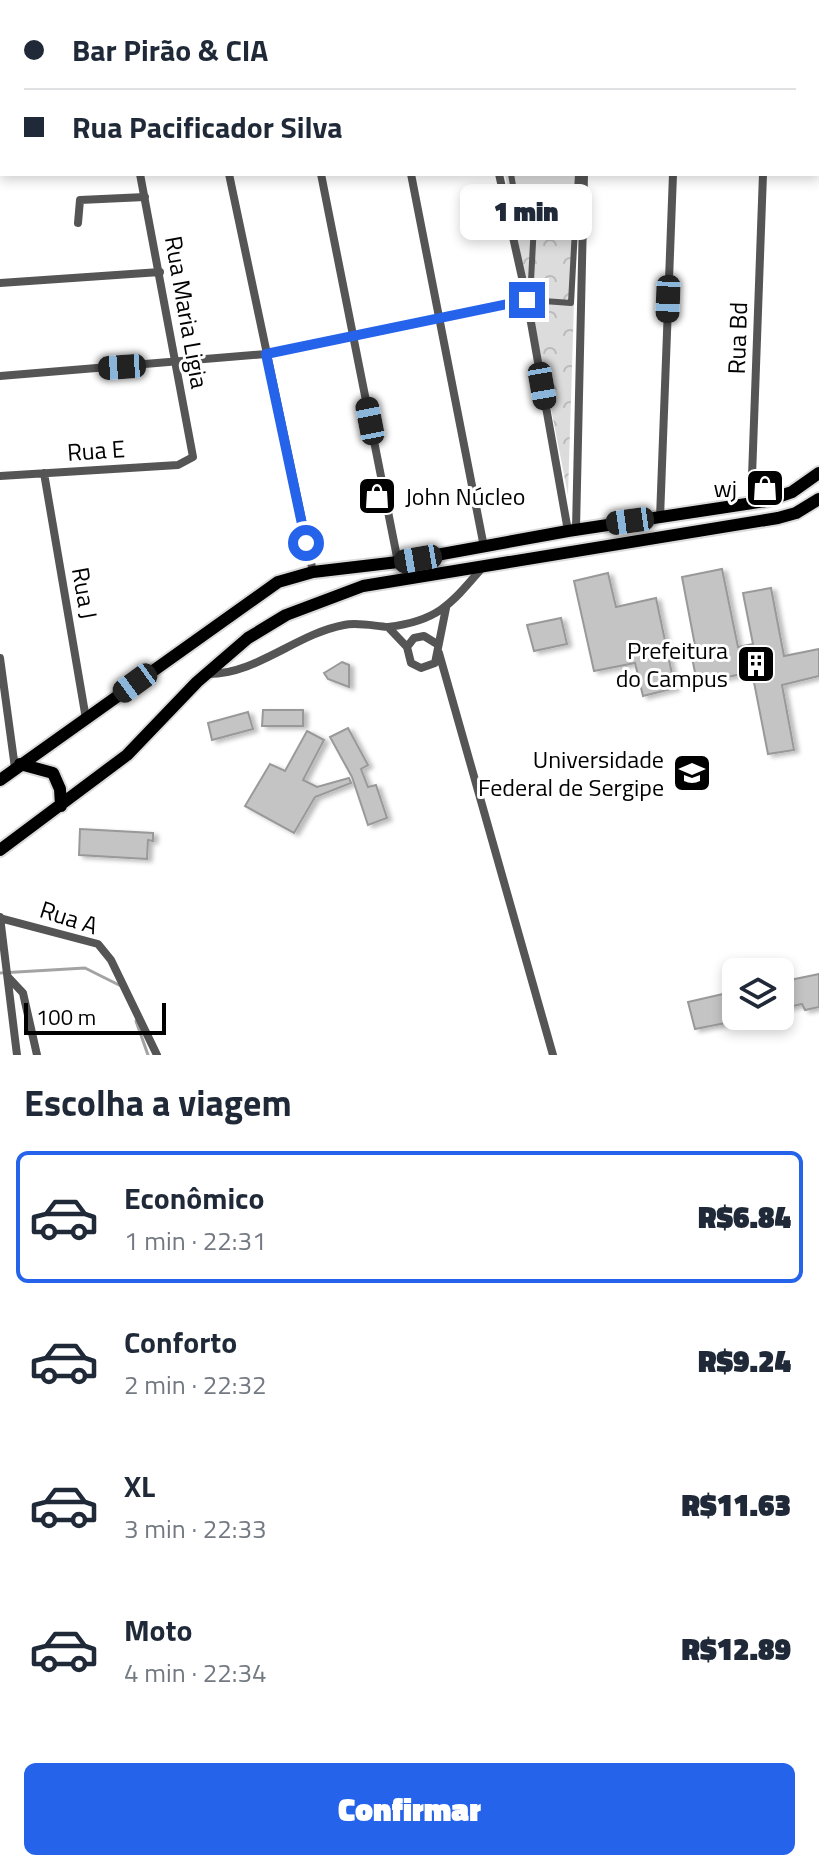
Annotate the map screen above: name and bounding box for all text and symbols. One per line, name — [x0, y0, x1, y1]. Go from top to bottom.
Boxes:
text: Bar Pirão & CIA — [72, 27, 268, 73]
text: Rua Pacificador Silva — [72, 104, 343, 150]
callout: 1 min — [461, 184, 593, 240]
text: 1 min — [494, 192, 558, 231]
street label: Rua Maria Ligia — [156, 233, 218, 391]
car — [655, 275, 681, 323]
route end — [509, 282, 545, 318]
street label: Rua Bd — [718, 301, 756, 375]
car — [97, 353, 147, 381]
car — [526, 360, 558, 412]
car — [354, 395, 386, 447]
street label: Rua E — [66, 430, 126, 470]
shop icon: wj — [744, 467, 786, 509]
place label: wj — [713, 470, 737, 506]
shop icon: John Núcleo — [356, 475, 398, 517]
place label: John Núcleo — [405, 478, 525, 514]
car — [605, 506, 655, 536]
route start — [288, 525, 324, 561]
car — [392, 543, 444, 575]
street label: Rua J — [63, 564, 107, 622]
place label: Prefeitura do Campus — [616, 632, 728, 696]
building icon: Prefeitura do Campus — [735, 643, 777, 685]
car — [109, 659, 161, 707]
place label: Universidade Federal de Sergipe — [478, 741, 664, 805]
school or university icon: Universidade Federal de Sergipe — [671, 752, 713, 794]
street label: Rua A — [35, 891, 103, 943]
map controls — [722, 958, 794, 1030]
button: layers — [722, 958, 794, 1030]
scale bar — [24, 999, 166, 1035]
text: 100 m — [36, 1000, 96, 1034]
text: Escolha a viagem — [24, 1075, 292, 1130]
text: Econômico — [124, 1175, 264, 1221]
icon: car — [28, 1181, 100, 1253]
text: R$6.84 — [698, 1194, 791, 1240]
text: 1 min · 22:31 — [124, 1221, 267, 1260]
text: Conforto — [124, 1319, 237, 1365]
icon: car — [28, 1325, 100, 1397]
text: R$9.24 — [698, 1338, 791, 1384]
text: 2 min · 22:32 — [124, 1365, 267, 1404]
text: XL — [124, 1463, 155, 1509]
icon: car — [28, 1469, 100, 1541]
text: R$11.63 — [682, 1482, 791, 1528]
text: 3 min · 22:33 — [124, 1509, 267, 1548]
text: Moto — [124, 1607, 192, 1653]
icon: car — [28, 1613, 100, 1685]
text: R$12.89 — [682, 1626, 791, 1672]
text: 4 min · 22:34 — [124, 1653, 267, 1692]
button: Confirmar — [24, 1763, 795, 1855]

